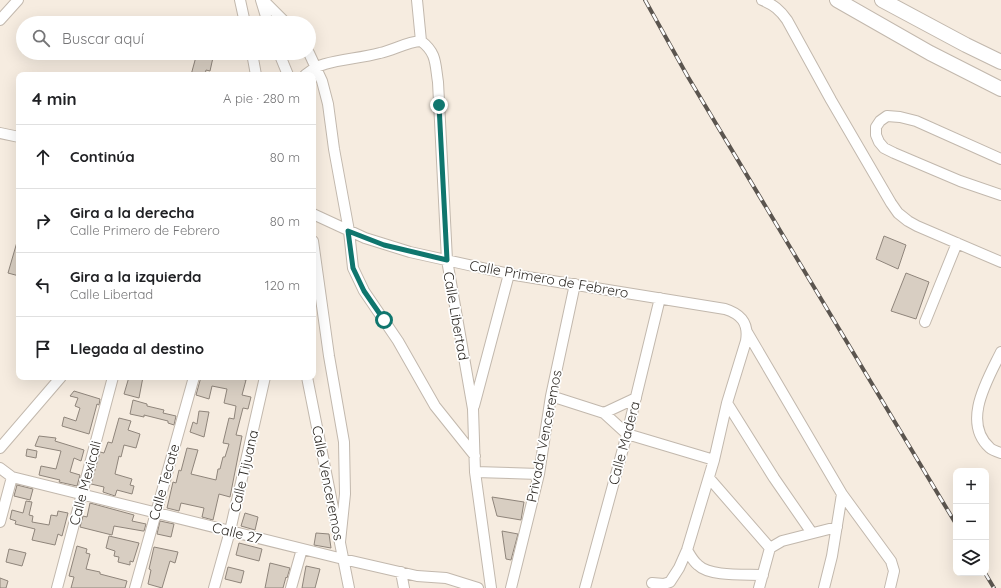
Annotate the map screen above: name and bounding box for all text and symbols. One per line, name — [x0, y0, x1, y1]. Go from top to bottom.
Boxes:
search box — [16, 16, 316, 60]
icon: search — [30, 27, 52, 49]
text: Buscar aquí — [62, 29, 144, 48]
text: 4 min — [32, 88, 77, 109]
text: A pie · 280 m — [223, 90, 300, 106]
route end — [430, 96, 448, 114]
icon: ahead — [32, 146, 54, 168]
text: Continúa — [70, 147, 135, 166]
text: 80 m — [270, 149, 300, 165]
text: Gira a la derecha — [70, 203, 195, 222]
icon: right — [32, 210, 54, 232]
text: 80 m — [270, 213, 300, 229]
text: Calle Primero de Febrero — [70, 222, 220, 238]
street label: Calle Primero de Febrero — [468, 256, 630, 302]
text: Gira a la izquierda — [70, 267, 202, 286]
street label: Calle Libertad — [439, 270, 473, 362]
icon: left — [32, 274, 54, 296]
text: 120 m — [265, 277, 300, 293]
text: Calle Libertad — [70, 286, 153, 302]
route start — [375, 311, 393, 329]
icon: arrive — [32, 338, 54, 360]
text: Llegada al destino — [70, 339, 204, 358]
street label: Privada Venceremos — [522, 368, 566, 504]
street label: Calle Madera — [604, 399, 644, 487]
street label: Calle Venceremos — [308, 424, 348, 542]
street label: Calle Tijuana — [226, 428, 262, 514]
street label: Calle Mexicali — [65, 439, 105, 527]
street label: Calle Tecate — [145, 442, 184, 522]
map controls — [953, 468, 989, 576]
button: + — [953, 468, 989, 504]
button: − — [953, 504, 989, 540]
street label: Calle 27 — [210, 518, 264, 548]
button: layers — [953, 540, 989, 576]

